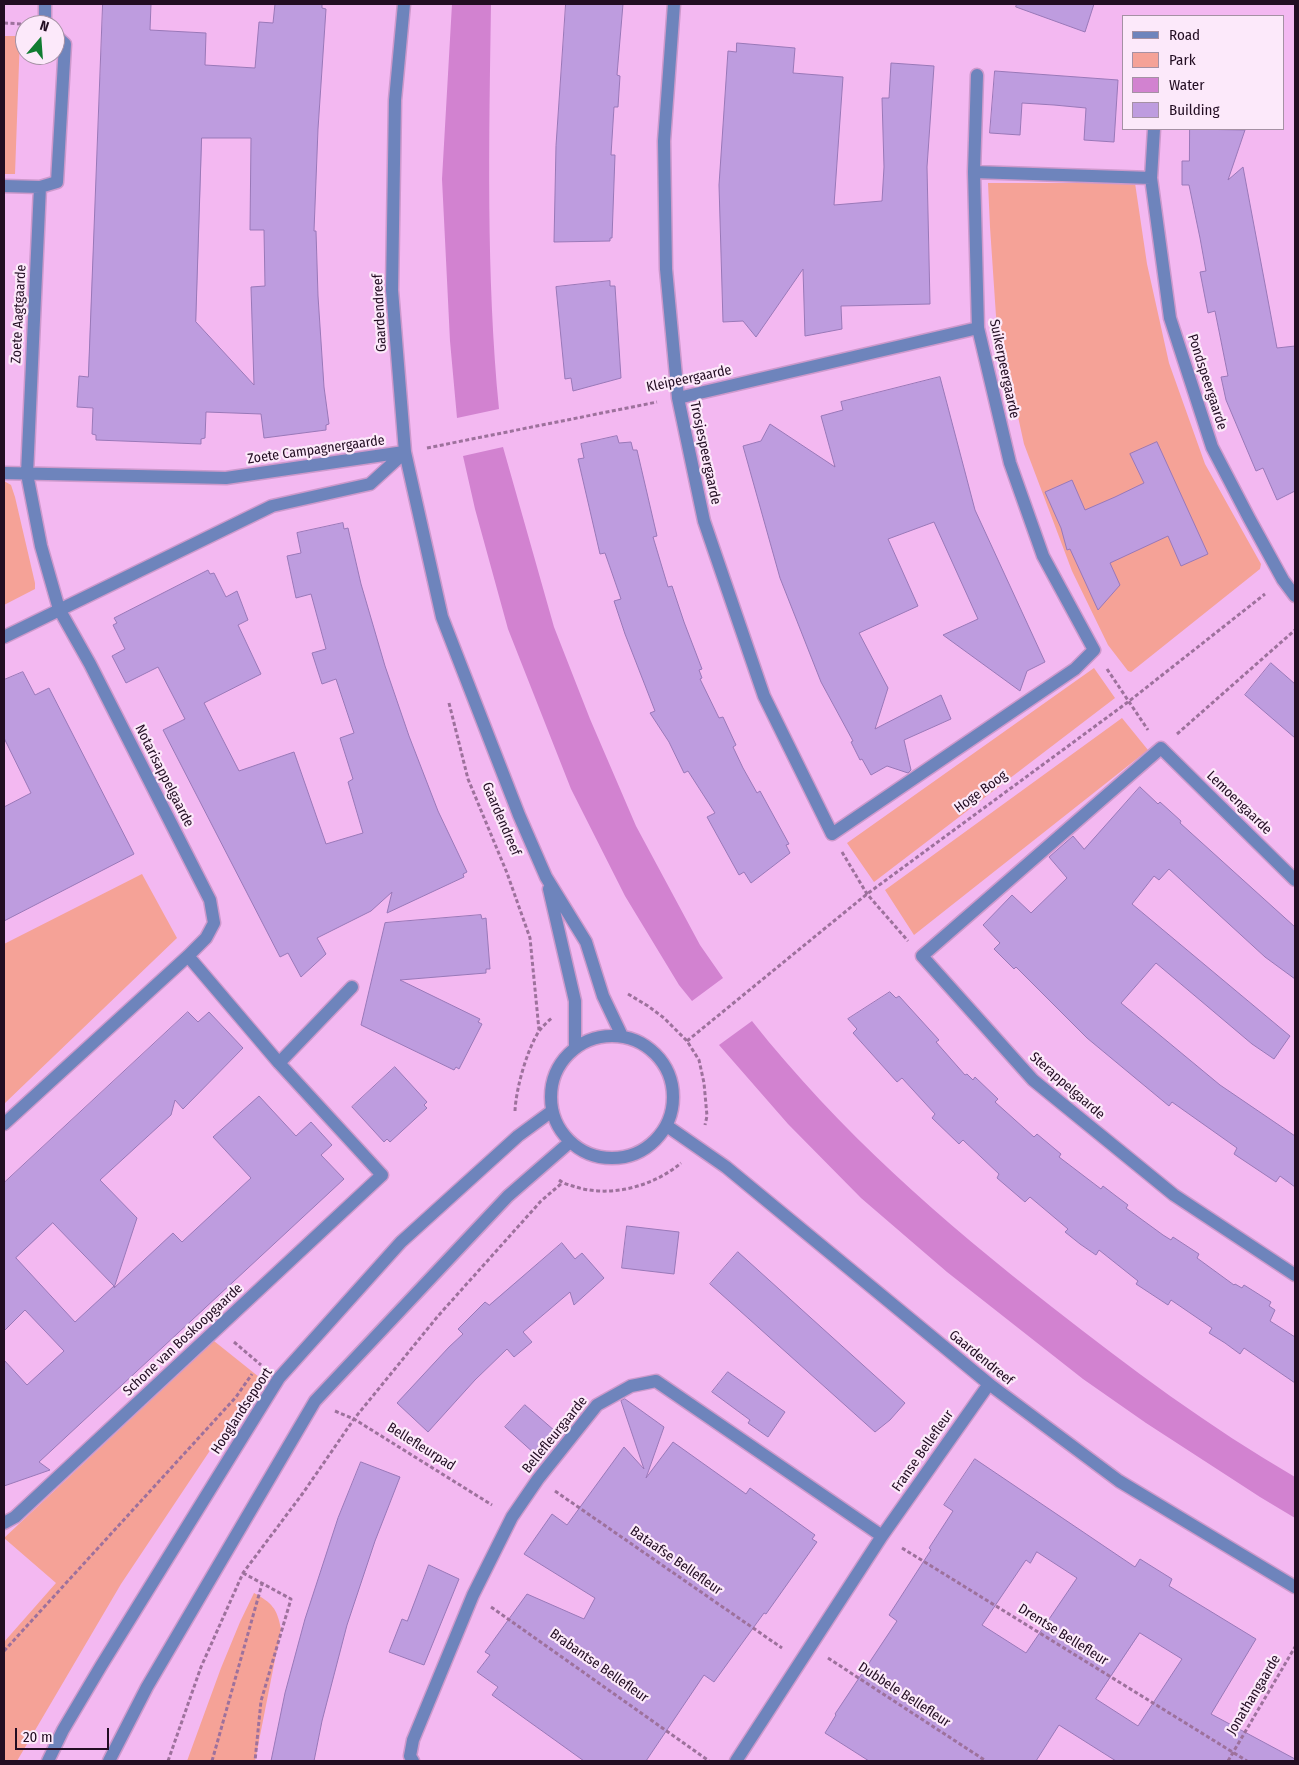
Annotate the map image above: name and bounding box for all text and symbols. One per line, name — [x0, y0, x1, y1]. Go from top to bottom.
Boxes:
north arrow — [15, 15, 65, 65]
legend — [1122, 15, 1284, 130]
text: N — [38, 17, 51, 36]
text: Road — [1169, 26, 1200, 44]
text: Park — [1169, 51, 1196, 69]
text: Water — [1169, 76, 1204, 94]
text: Building — [1169, 101, 1220, 119]
street label: Zoete Aagtgaarde — [8, 264, 30, 364]
street label: Gaardendreef — [370, 274, 390, 352]
street label: Suikerpeergaarde — [985, 318, 1023, 420]
street label: Pondspeergaarde — [1184, 332, 1230, 432]
street label: Kleipeergaarde — [645, 362, 733, 396]
street label: Trosjespeergaarde — [686, 400, 724, 506]
street label: Zoete Campagnergaarde — [246, 432, 386, 468]
street label: Notarisappelgaarde — [131, 722, 197, 830]
street label: Hoge Boog — [951, 767, 1011, 817]
street label: Lemoengaarde — [1203, 768, 1275, 838]
street label: Gaardendreef — [478, 780, 524, 858]
street label: Sterappelgaarde — [1026, 1049, 1108, 1123]
street label: Schone van Boskoopgaarde — [120, 1280, 246, 1400]
street label: Gaardendreef — [945, 1327, 1017, 1389]
street label: Hooglandsepoort — [208, 1365, 276, 1457]
street label: Bellefleurgaarde — [519, 1393, 591, 1477]
street label: Franse Bellefleur — [889, 1407, 957, 1495]
street label: Bellefleurpad — [384, 1419, 458, 1475]
street label: Bataafse Bellefleur — [627, 1523, 725, 1599]
street label: Drentse Bellefleur — [1015, 1601, 1111, 1669]
street label: Brabantse Bellefleur — [546, 1626, 652, 1706]
street label: Jonathangaarde — [1223, 1652, 1285, 1738]
street label: Dubbele Bellefleur — [855, 1659, 953, 1731]
scale bar — [18, 1718, 111, 1750]
text: 20 m — [23, 1728, 53, 1746]

